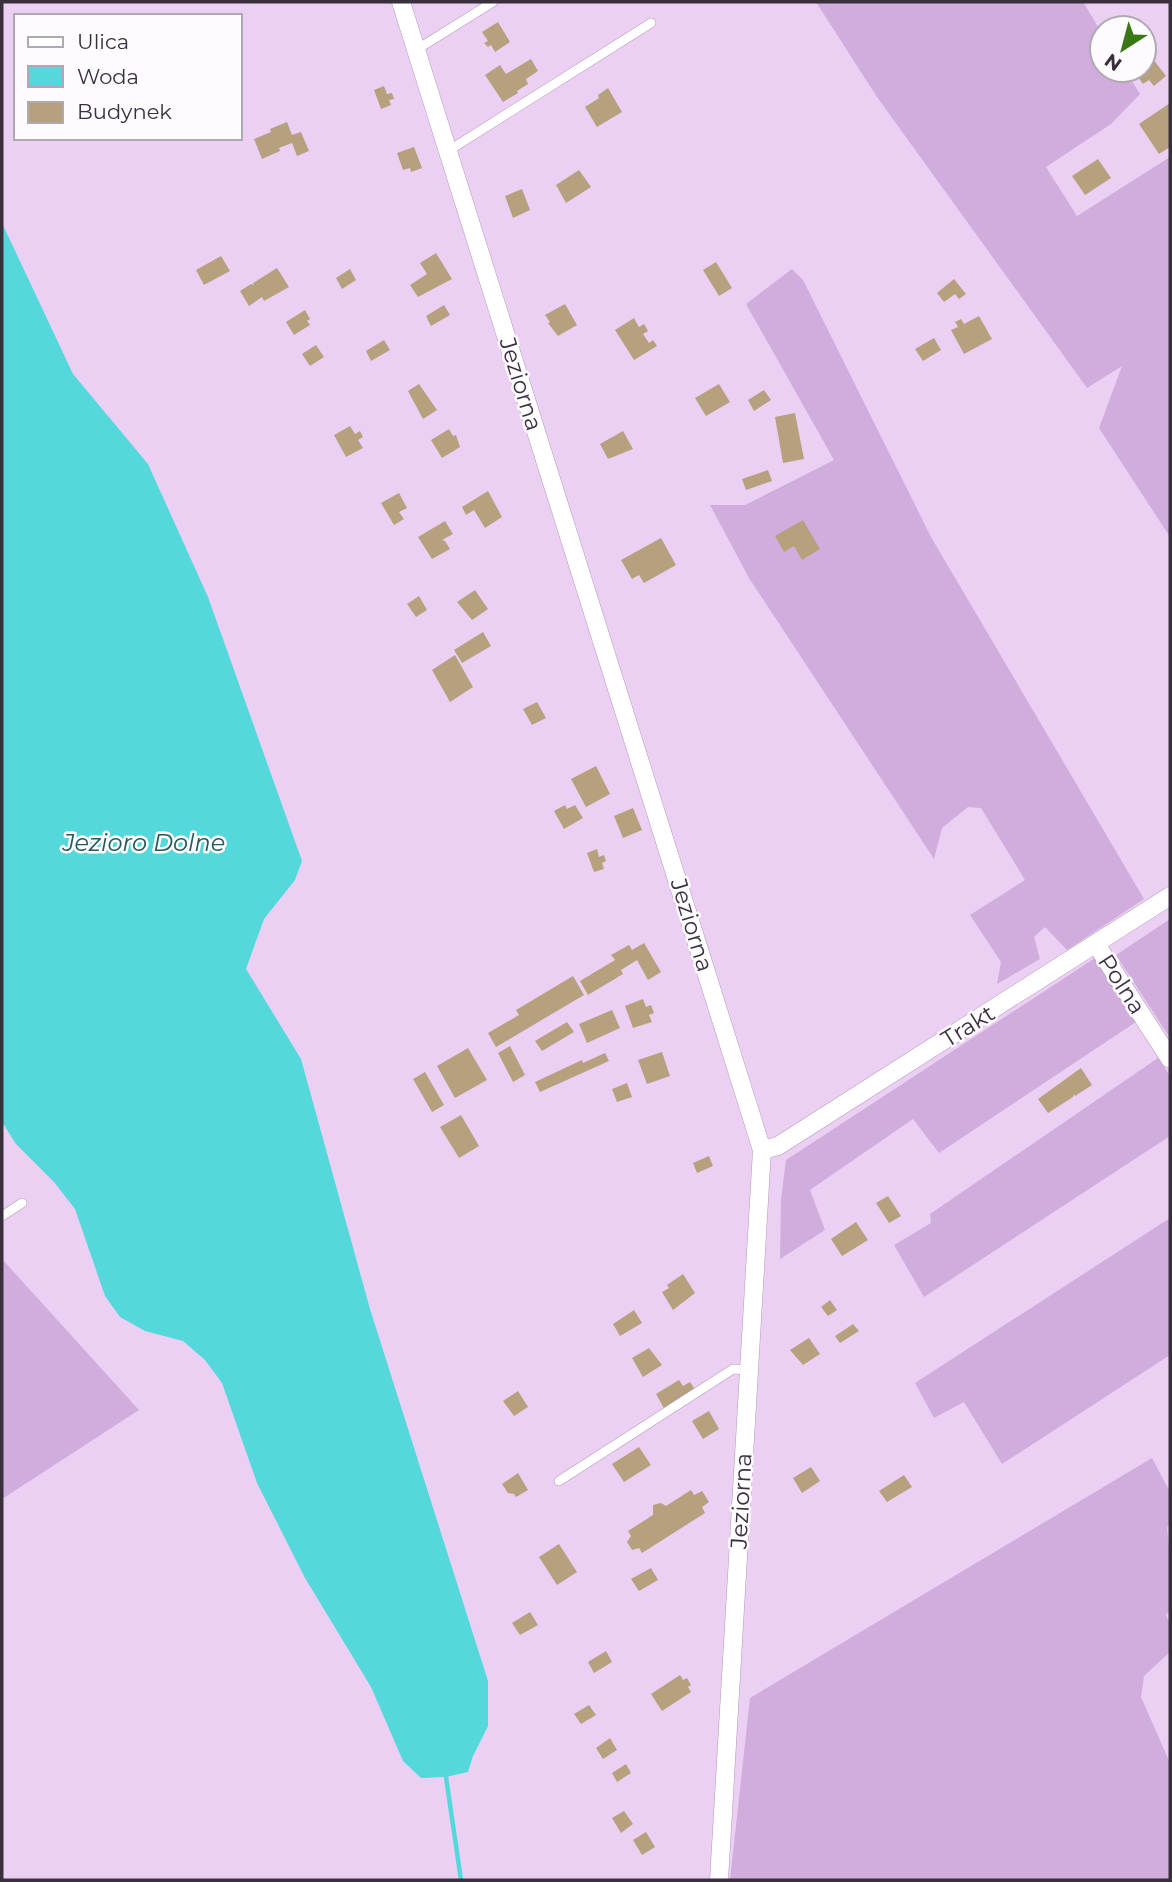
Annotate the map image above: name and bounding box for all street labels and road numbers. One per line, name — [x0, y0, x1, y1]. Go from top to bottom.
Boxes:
street label: Jeziorna — [493, 333, 548, 434]
street label: Jeziorna — [664, 874, 719, 975]
street label: Polna — [1092, 949, 1152, 1019]
street label: Trakt — [936, 999, 1000, 1053]
street label: Jeziorna — [724, 1452, 757, 1551]

